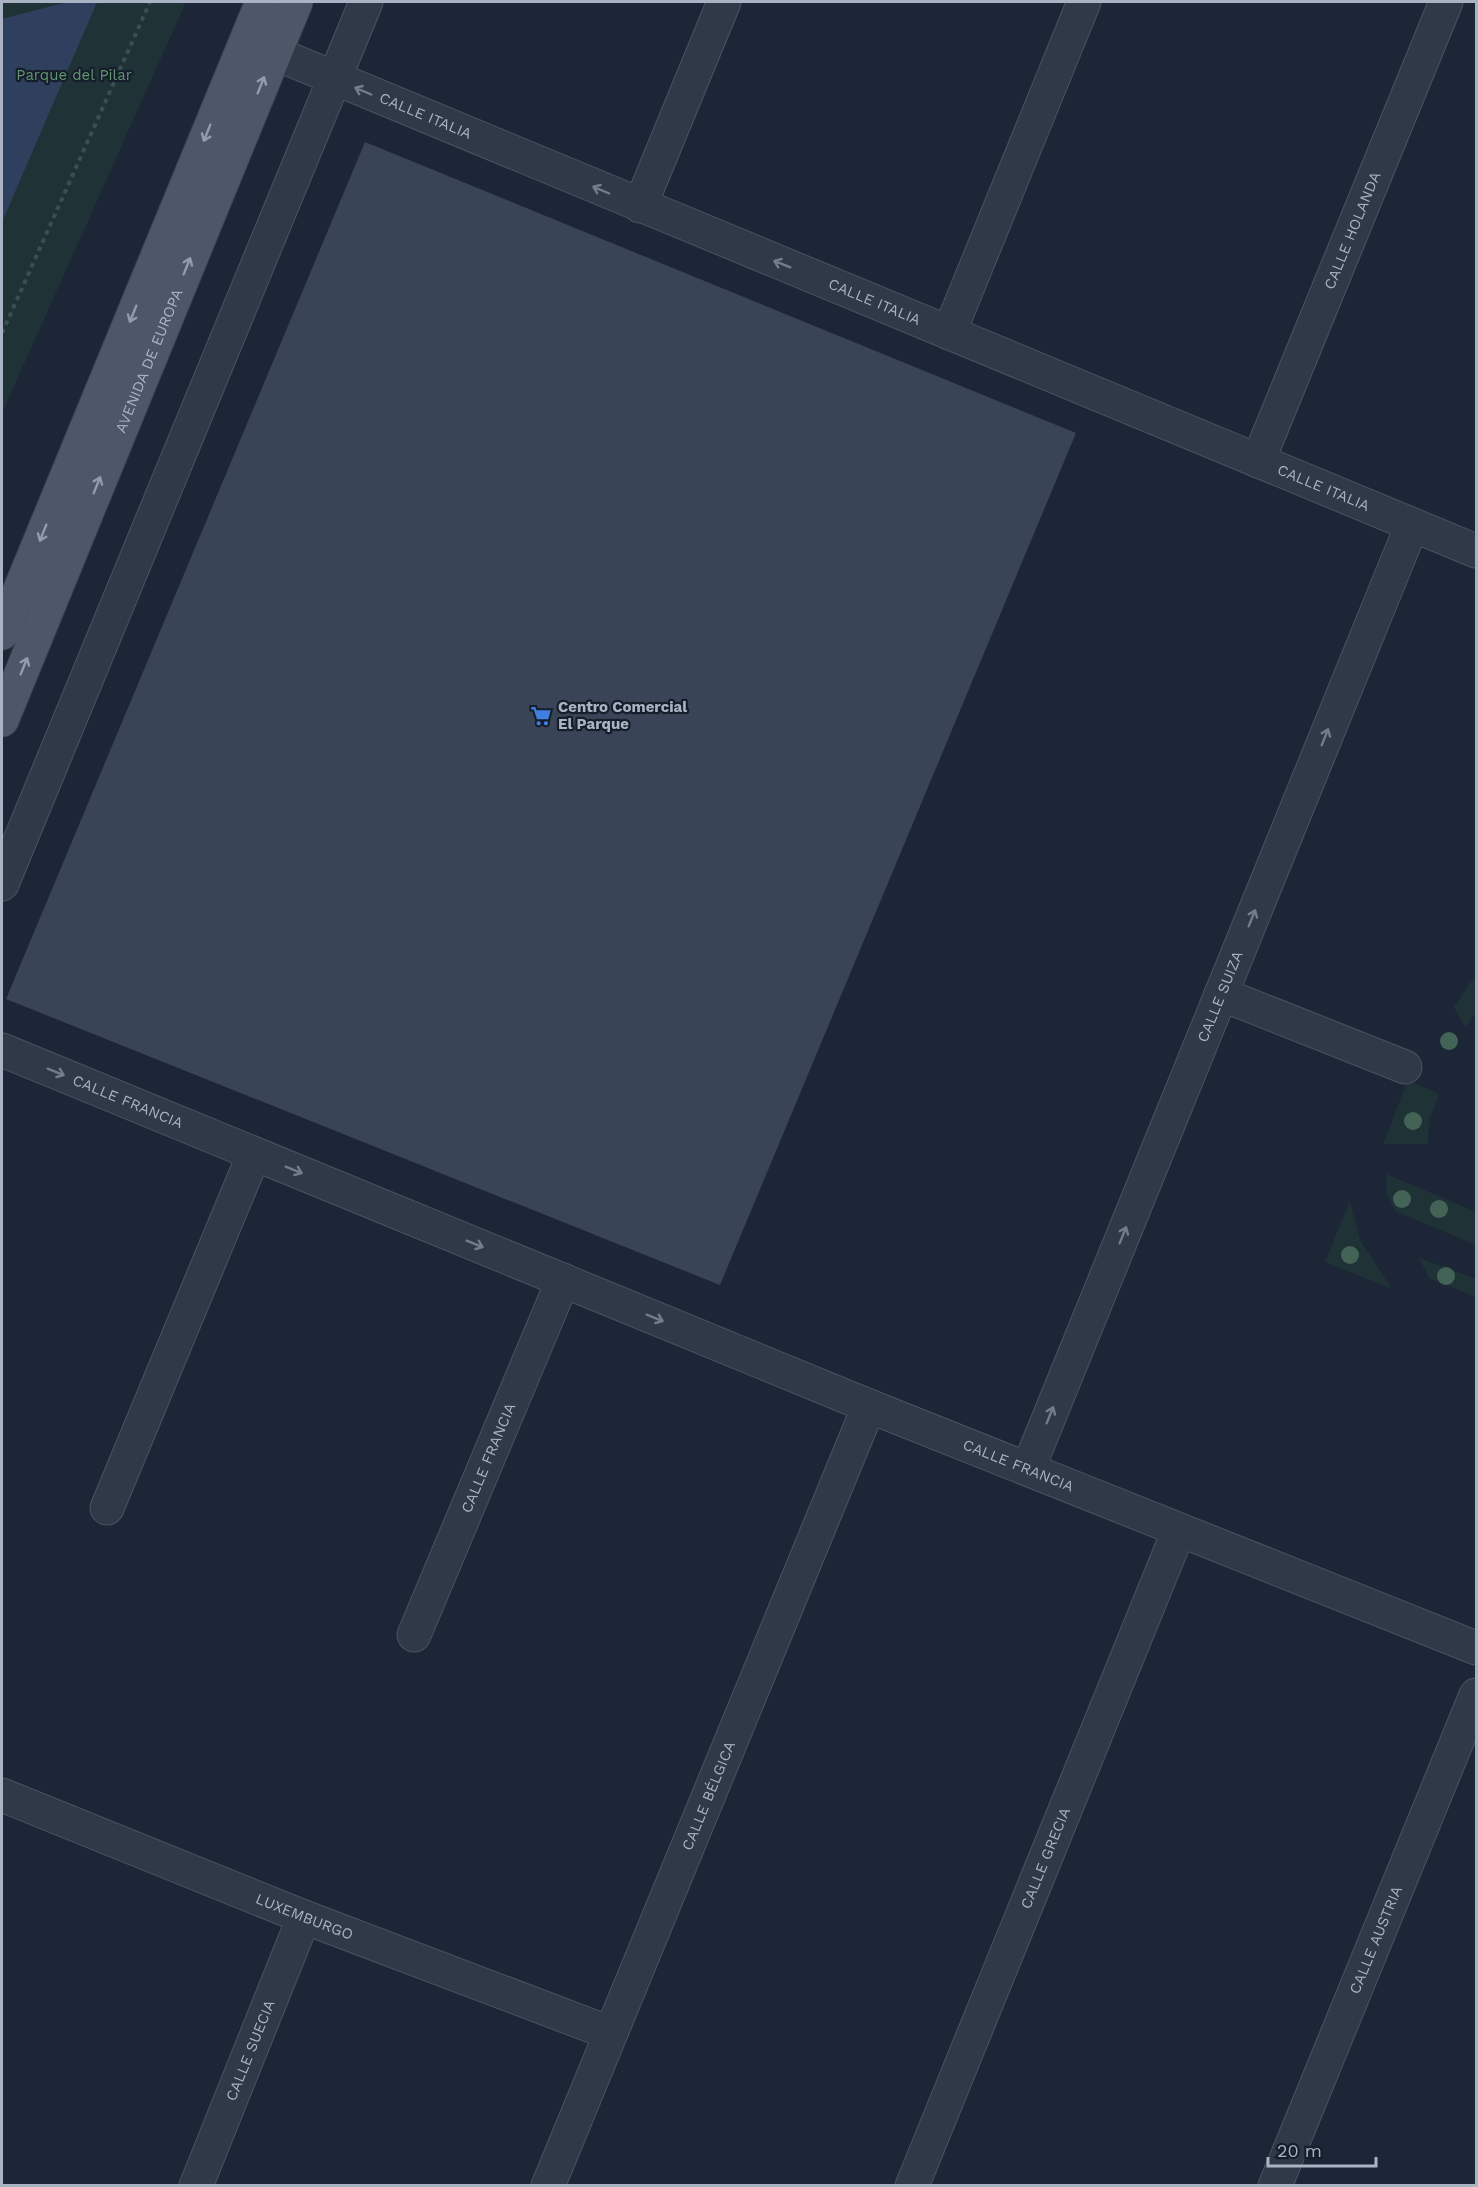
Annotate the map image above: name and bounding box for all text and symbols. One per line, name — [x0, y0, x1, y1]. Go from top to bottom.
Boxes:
park label: Parque del Pilar — [16, 66, 132, 84]
one-way arrow — [256, 77, 267, 95]
one-way arrow — [354, 85, 373, 96]
street label: CALLE ITALIA — [377, 89, 474, 143]
one-way arrow — [201, 124, 212, 142]
street label: CALLE HOLANDA — [1320, 169, 1385, 292]
one-way arrow — [593, 184, 611, 195]
one-way arrow — [182, 257, 193, 276]
one-way arrow — [773, 258, 791, 269]
street label: CALLE ITALIA — [826, 275, 923, 329]
street label: AVENIDA DE EUROPA — [112, 286, 187, 436]
one-way arrow — [127, 304, 138, 322]
street label: CALLE ITALIA — [1275, 461, 1372, 515]
one-way arrow — [93, 476, 104, 495]
one-way arrow — [37, 523, 48, 541]
one-way arrow — [19, 657, 30, 675]
place label: Centro Comercial El Parque — [558, 698, 687, 733]
supermarket icon: Centro Comercial El Parque — [529, 704, 553, 728]
one-way arrow — [1320, 728, 1331, 747]
one-way arrow — [1247, 909, 1258, 927]
street label: CALLE SUIZA — [1194, 948, 1247, 1045]
one-way arrow — [46, 1067, 64, 1078]
street label: CALLE FRANCIA — [70, 1071, 186, 1132]
one-way arrow — [285, 1165, 303, 1176]
one-way arrow — [1118, 1226, 1129, 1244]
one-way arrow — [465, 1239, 483, 1250]
one-way arrow — [645, 1313, 664, 1324]
street label: CALLE FRANCIA — [457, 1400, 519, 1516]
one-way arrow — [1045, 1407, 1056, 1425]
street label: CALLE FRANCIA — [960, 1435, 1076, 1496]
street label: CALLE BÉLGICA — [678, 1738, 739, 1853]
street label: CALLE GRECIA — [1017, 1805, 1074, 1911]
street label: CALLE AUSTRIA — [1346, 1883, 1406, 1996]
street label: LUXEMBURGO — [253, 1889, 356, 1944]
street label: CALLE SUECIA — [222, 1997, 279, 2104]
scale bar — [1268, 2130, 1376, 2168]
text: 20 m — [1277, 2140, 1322, 2161]

